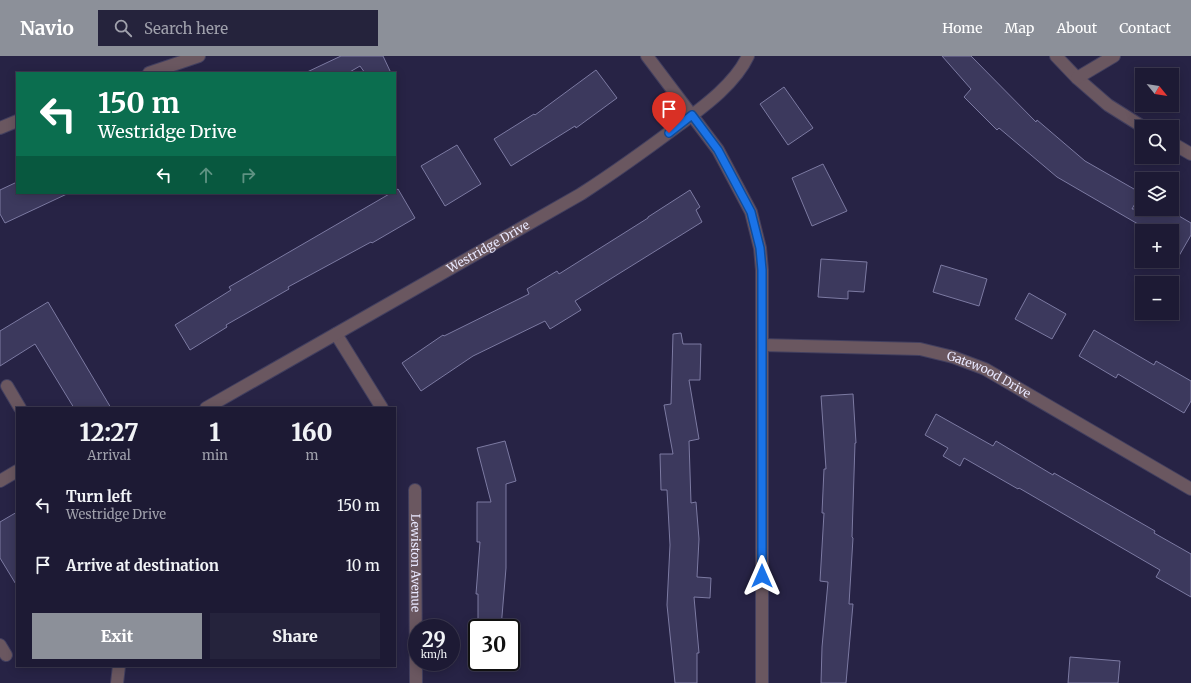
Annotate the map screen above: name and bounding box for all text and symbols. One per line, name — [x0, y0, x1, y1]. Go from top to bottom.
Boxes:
search box — [98, 10, 378, 46]
text: Navio — [20, 16, 74, 40]
icon: search — [112, 17, 134, 39]
text: Search here — [144, 19, 228, 38]
text: Home — [942, 19, 983, 37]
text: Map — [1005, 19, 1034, 37]
text: About — [1056, 19, 1097, 37]
text: Contact — [1119, 19, 1171, 37]
north arrow — [1135, 68, 1179, 112]
map controls — [1135, 68, 1179, 320]
text: 150 m — [98, 85, 180, 121]
icon: left — [32, 88, 84, 140]
pin — [652, 92, 686, 133]
icon: arrive — [658, 98, 680, 120]
text: Westridge Drive — [98, 120, 236, 143]
button: search — [1135, 120, 1179, 164]
icon: left — [153, 164, 175, 186]
icon: ahead — [195, 164, 217, 186]
icon: right — [237, 164, 259, 186]
button: layers — [1135, 172, 1179, 216]
street label: Westridge Drive — [443, 217, 532, 276]
button: + — [1135, 224, 1179, 268]
button: − — [1135, 276, 1179, 320]
street label: Gatewood Drive — [946, 348, 1034, 401]
text: 12:27 — [80, 417, 139, 448]
text: 1 — [209, 417, 221, 448]
text: 160 — [291, 417, 332, 448]
text: Arrival — [87, 447, 131, 464]
text: min — [202, 447, 228, 464]
text: m — [305, 447, 318, 464]
text: Turn left — [66, 487, 132, 506]
icon: left — [32, 494, 54, 516]
text: 150 m — [337, 496, 380, 515]
text: Westridge Drive — [66, 506, 166, 523]
street label: Lewiston Avenue — [408, 514, 424, 612]
icon: arrive — [32, 554, 54, 576]
position arrow — [741, 555, 783, 597]
text: Arrive at destination — [66, 556, 219, 575]
text: 10 m — [346, 556, 380, 575]
button: Exit — [32, 613, 202, 659]
button: Share — [210, 613, 380, 659]
speed limit sign: 30 — [468, 619, 520, 671]
text: 29 — [422, 627, 446, 652]
text: km/h — [421, 648, 447, 661]

